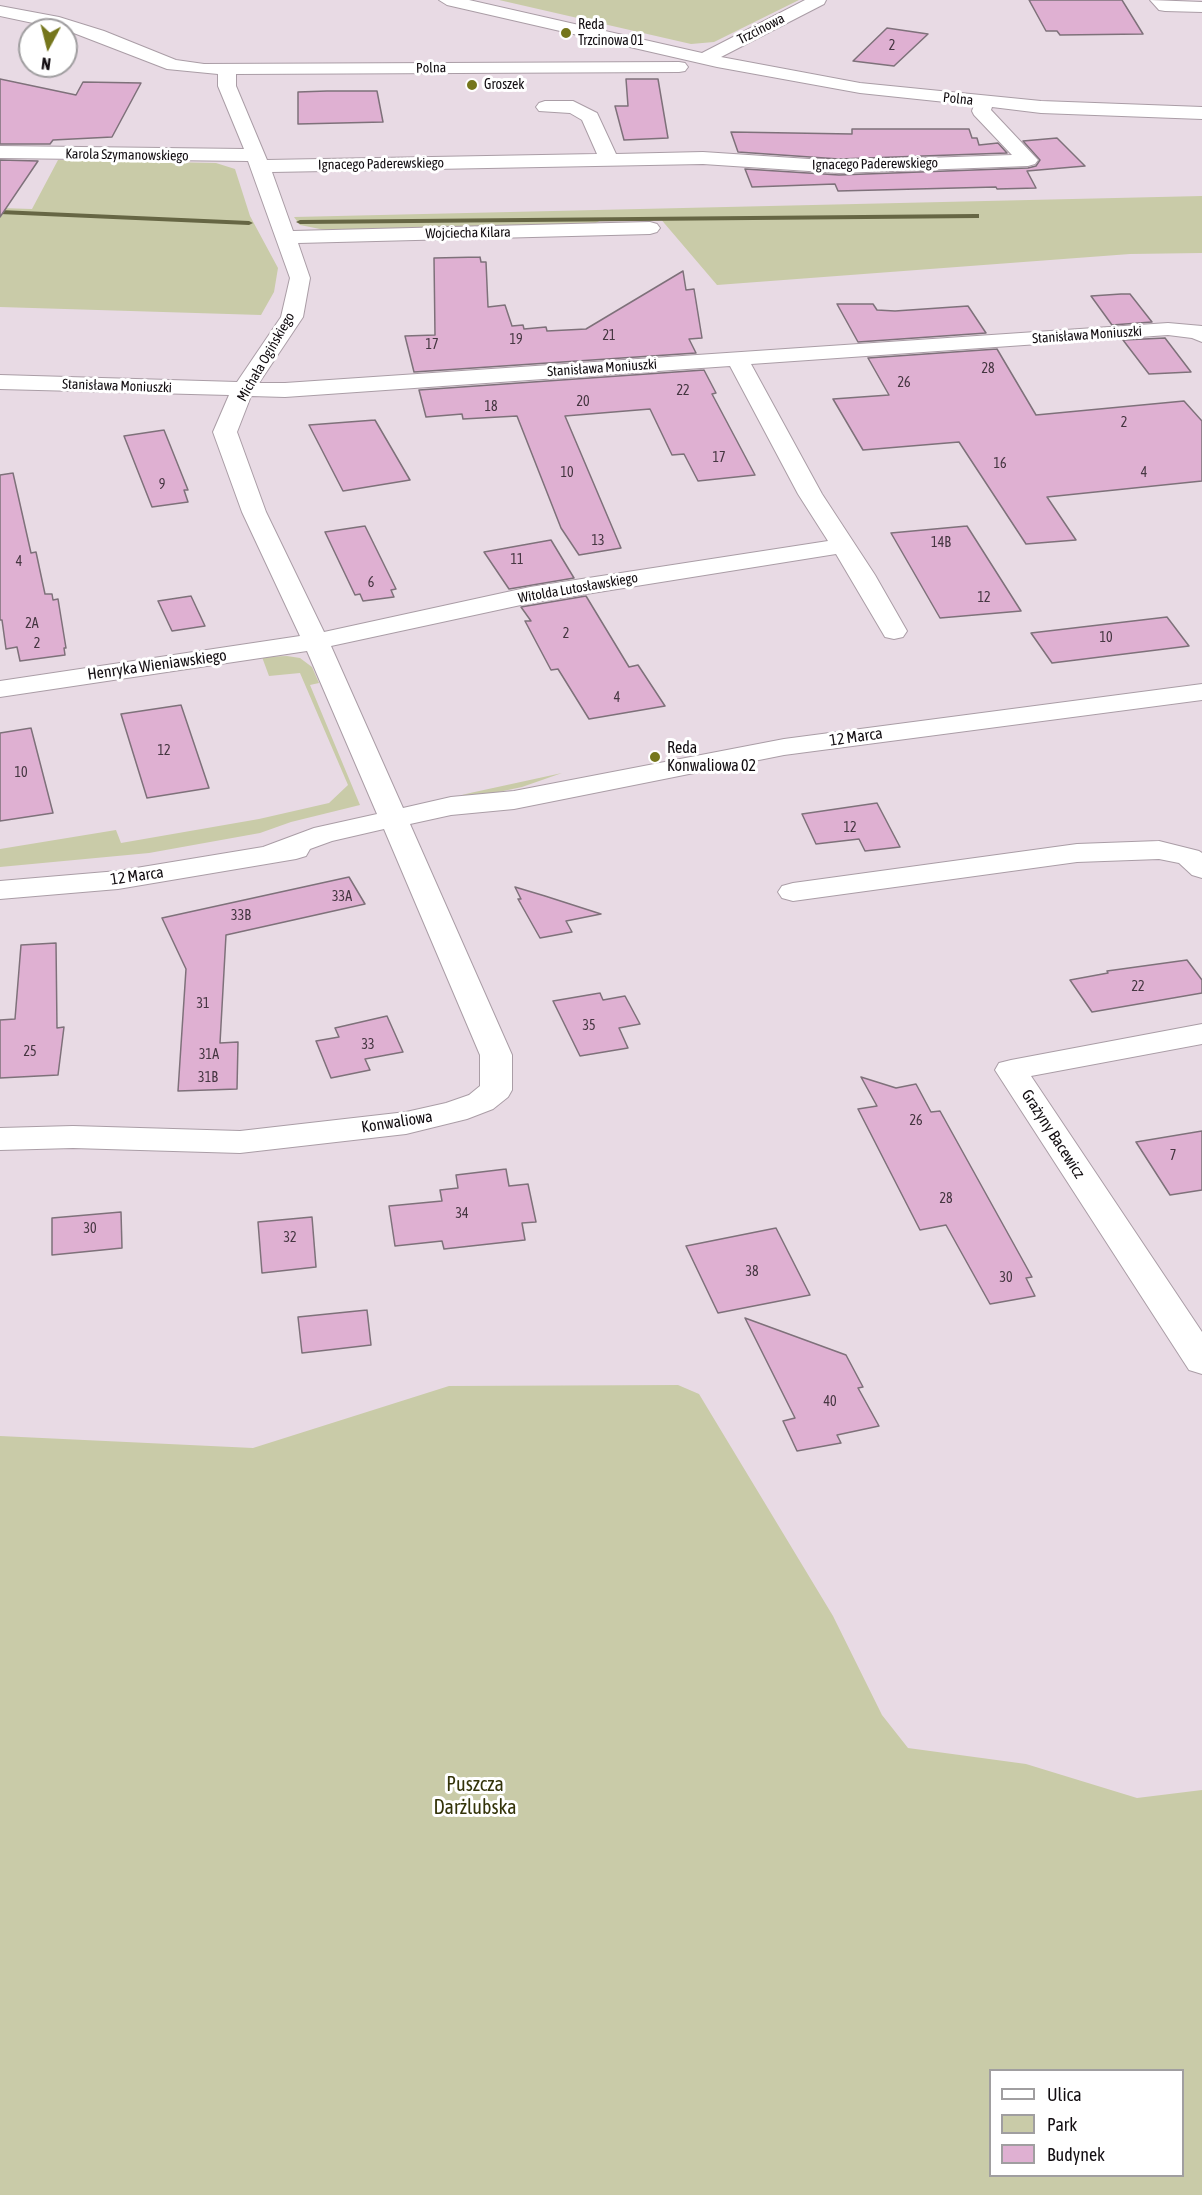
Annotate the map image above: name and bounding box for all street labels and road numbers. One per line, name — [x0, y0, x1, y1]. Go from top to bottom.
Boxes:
street label: Trzcinowa — [735, 10, 787, 48]
street label: Polna — [416, 59, 446, 77]
street label: Polna — [942, 89, 974, 109]
street label: Karola Szymanowskiego — [65, 146, 189, 164]
street label: Ignacego Paderewskiego — [318, 155, 444, 173]
street label: Ignacego Paderewskiego — [812, 155, 938, 173]
street label: Wojciecha Kilara — [425, 224, 511, 242]
street label: Michała Ogińskiego — [234, 309, 298, 405]
street label: Stanisława Moniuszki — [1032, 323, 1142, 347]
street label: Stanisława Moniuszki — [547, 356, 657, 380]
street label: Stanisława Moniuszki — [62, 376, 172, 396]
street label: Witolda Lutosławskiego — [517, 569, 639, 607]
street label: Henryka Wieniawskiego — [86, 646, 228, 684]
street label: 12 Marca — [828, 724, 884, 750]
street label: 12 Marca — [109, 863, 165, 889]
street label: Grażyny Bacewicz — [1017, 1086, 1089, 1182]
street label: Konwaliowa — [360, 1107, 434, 1137]

